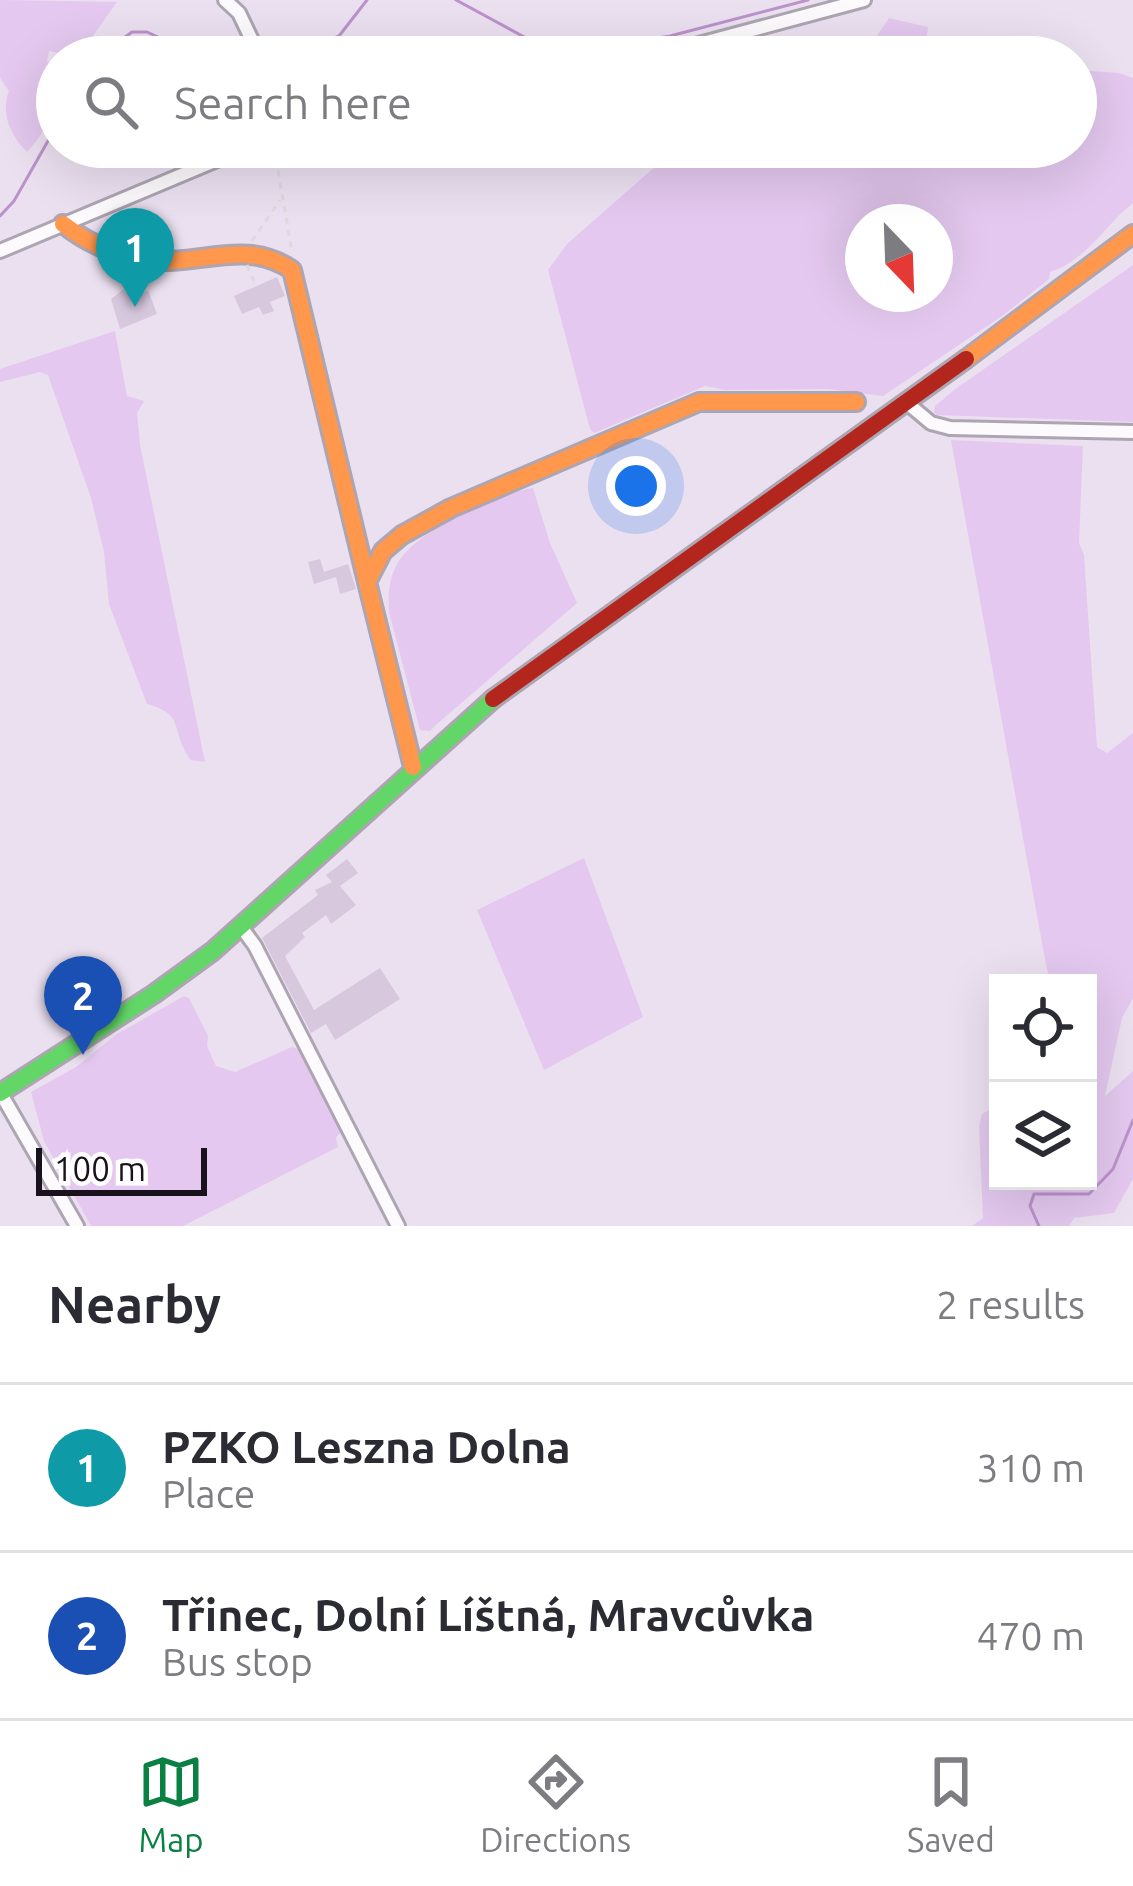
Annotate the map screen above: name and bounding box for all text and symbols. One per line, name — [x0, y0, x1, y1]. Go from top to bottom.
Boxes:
search box — [36, 36, 1097, 168]
icon: search — [78, 69, 144, 135]
text: Search here — [174, 77, 412, 128]
north arrow — [845, 204, 953, 312]
pin: 1 — [96, 208, 174, 307]
your location — [606, 456, 666, 516]
pin: 2 — [44, 956, 122, 1055]
map controls — [989, 974, 1097, 1190]
button: locate — [989, 974, 1097, 1082]
button: layers — [989, 1082, 1097, 1190]
scale bar — [36, 1142, 207, 1195]
text: 100 m — [54, 1150, 146, 1187]
text: Nearby — [48, 1275, 221, 1333]
text: 2 results — [936, 1283, 1085, 1326]
text: PZKO Leszna Dolna — [162, 1421, 571, 1472]
text: 1 — [76, 1446, 98, 1489]
text: 310 m — [976, 1446, 1085, 1489]
text: Place — [162, 1472, 255, 1515]
text: Třinec, Dolní Líštná, Mravcůvka — [162, 1589, 815, 1640]
text: 2 — [76, 1614, 98, 1657]
text: 470 m — [976, 1614, 1085, 1657]
text: Bus stop — [162, 1640, 313, 1683]
tab: Map — [138, 1749, 204, 1858]
tab: Directions — [480, 1749, 631, 1858]
tab: Saved — [907, 1749, 995, 1858]

